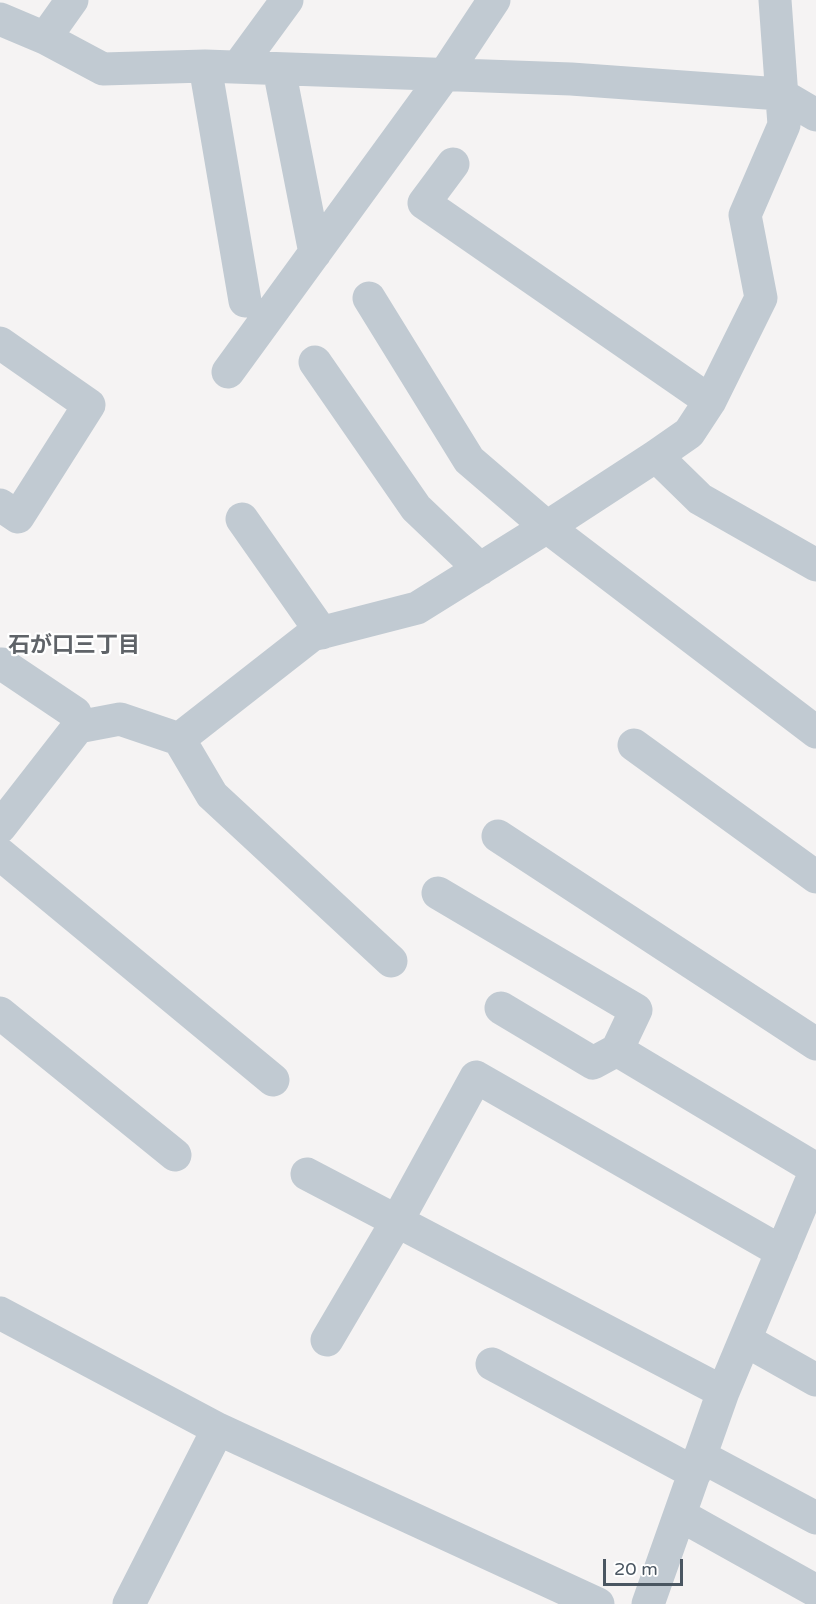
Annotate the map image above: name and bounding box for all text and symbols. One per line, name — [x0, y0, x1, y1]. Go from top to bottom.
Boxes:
district label: 石が口三丁目 — [8, 633, 140, 659]
scale bar — [606, 1547, 686, 1585]
text: 20 m — [614, 1558, 658, 1580]

